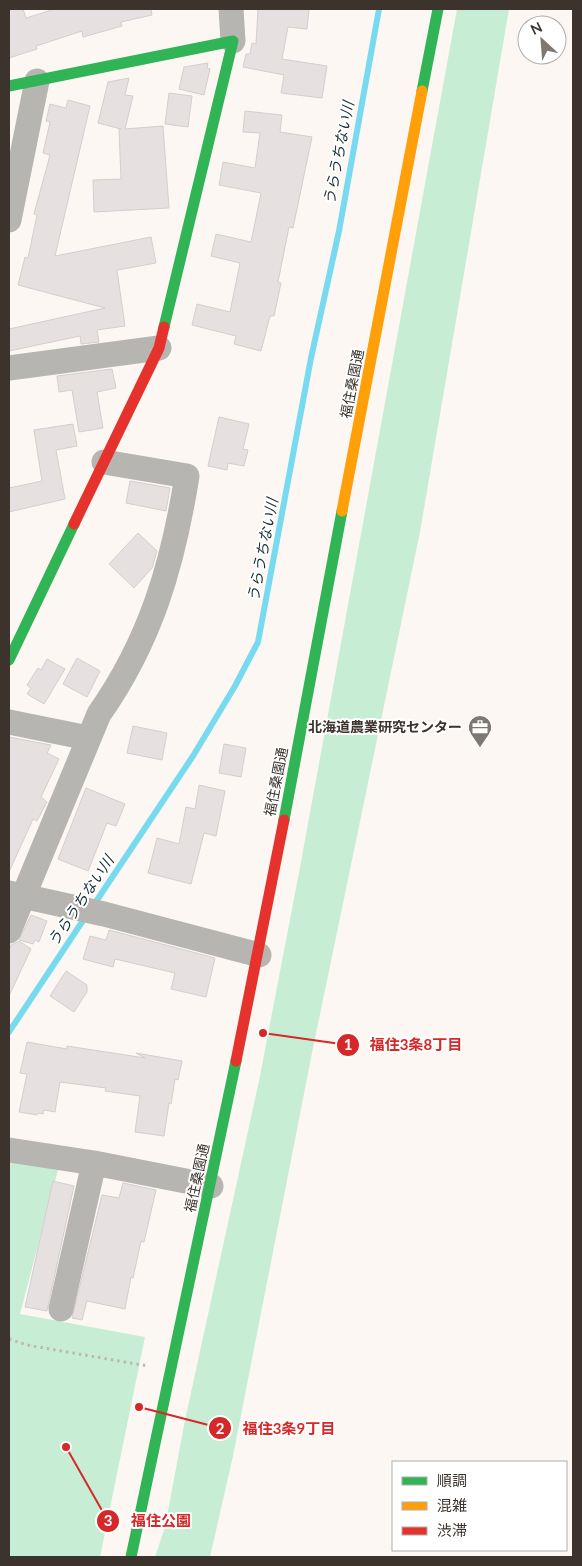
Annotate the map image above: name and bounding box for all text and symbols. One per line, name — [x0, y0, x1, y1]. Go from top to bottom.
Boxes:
north arrow — [517, 15, 567, 65]
text: N — [528, 18, 545, 38]
water label: うらうちない川 — [319, 98, 357, 206]
street label: 福住桑園通 — [336, 348, 367, 420]
water label: うらうちない川 — [243, 495, 281, 603]
office icon: 北海道農業研究センター — [467, 714, 493, 748]
place label: 北海道農業研究センター — [308, 718, 462, 735]
street label: 福住桑園通 — [260, 746, 291, 818]
water label: うらうちない川 — [43, 850, 118, 949]
callout: 福住3条8丁目 — [335, 1030, 473, 1060]
text: 1 — [344, 1035, 352, 1053]
text: 福住3条8丁目 — [369, 1035, 462, 1053]
street label: 福住桑園通 — [181, 1142, 212, 1214]
callout: 福住3条9丁目 — [208, 1413, 345, 1443]
text: 2 — [216, 1419, 225, 1437]
text: 福住3条9丁目 — [242, 1419, 335, 1437]
legend — [392, 1461, 567, 1551]
text: 順調 — [437, 1471, 467, 1489]
text: 混雑 — [437, 1496, 467, 1514]
callout: 福住公園 — [96, 1506, 201, 1536]
text: 3 — [104, 1511, 112, 1529]
text: 福住公園 — [130, 1511, 191, 1529]
text: 渋滞 — [437, 1521, 467, 1539]

